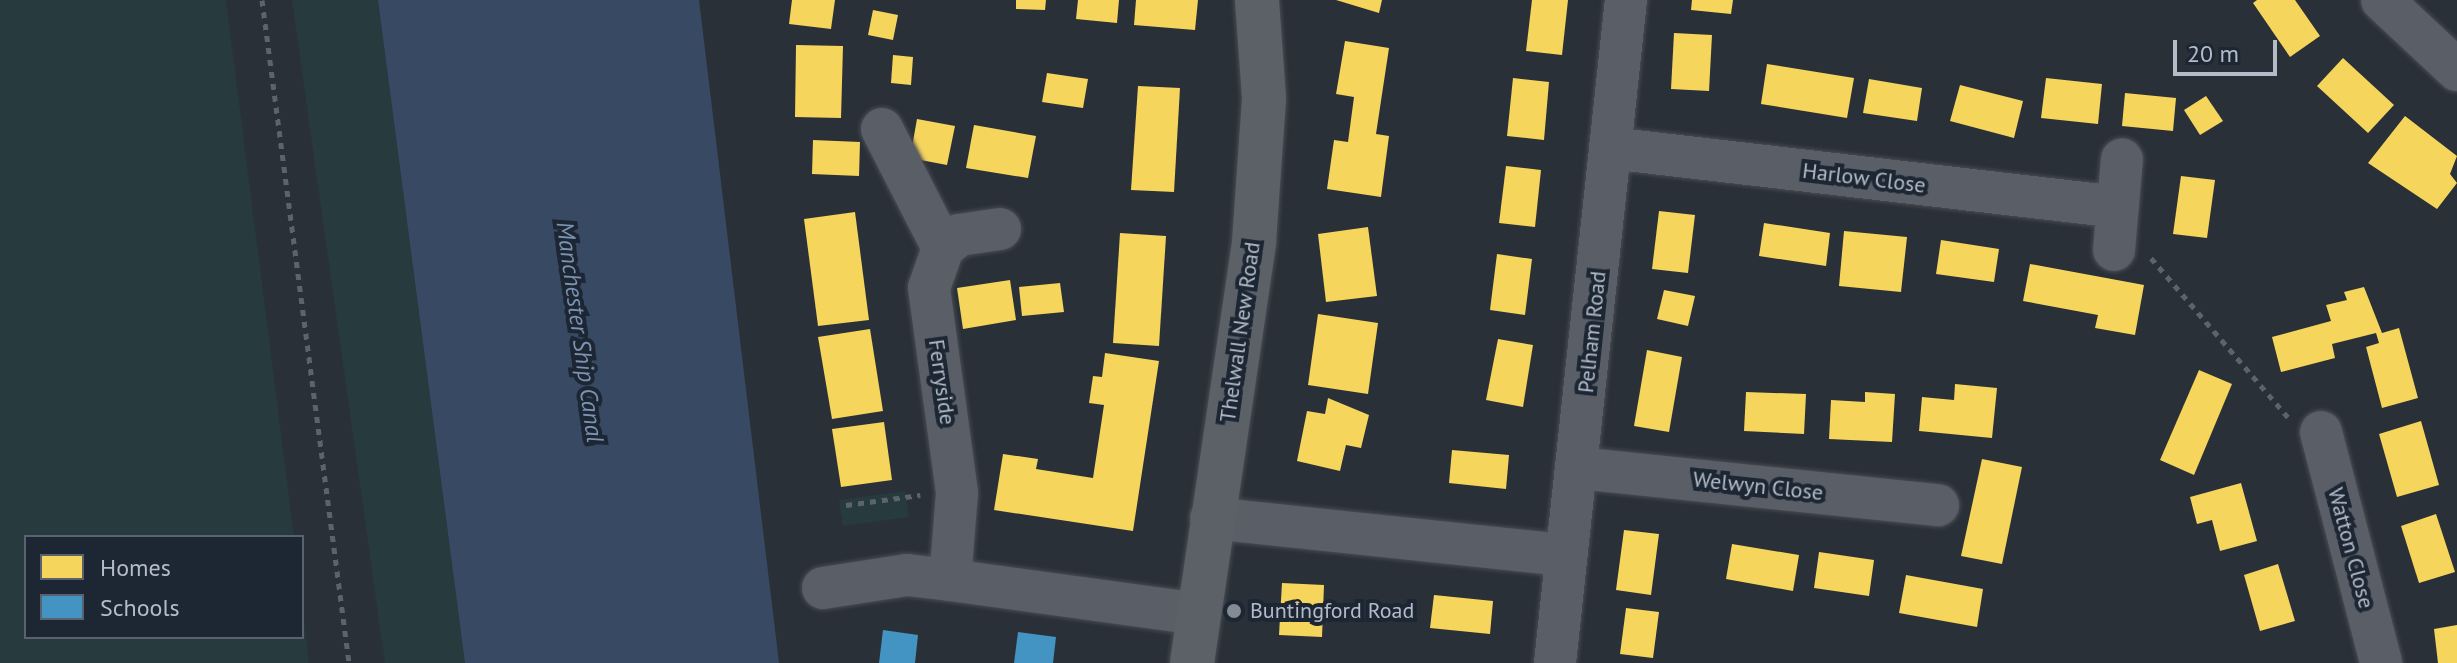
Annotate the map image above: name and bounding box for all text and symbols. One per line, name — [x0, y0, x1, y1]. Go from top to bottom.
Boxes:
scale bar — [2177, 24, 2281, 74]
text: 20 m — [2187, 38, 2239, 69]
street label: Harlow Close — [1801, 157, 1927, 199]
water label: Manchester Ship Canal — [550, 220, 610, 444]
street label: Thelwall New Road — [1214, 240, 1266, 424]
street label: Pelham Road — [1572, 270, 1612, 394]
street label: Ferryside — [923, 338, 961, 426]
street label: Welwyn Close — [1692, 466, 1824, 506]
street label: Watton Close — [2322, 485, 2380, 611]
legend — [24, 535, 304, 639]
text: Homes — [100, 552, 171, 583]
text: Schools — [100, 592, 180, 623]
place label: Buntingford Road — [1250, 598, 1414, 624]
marker: Buntingford Road — [1225, 602, 1243, 620]

